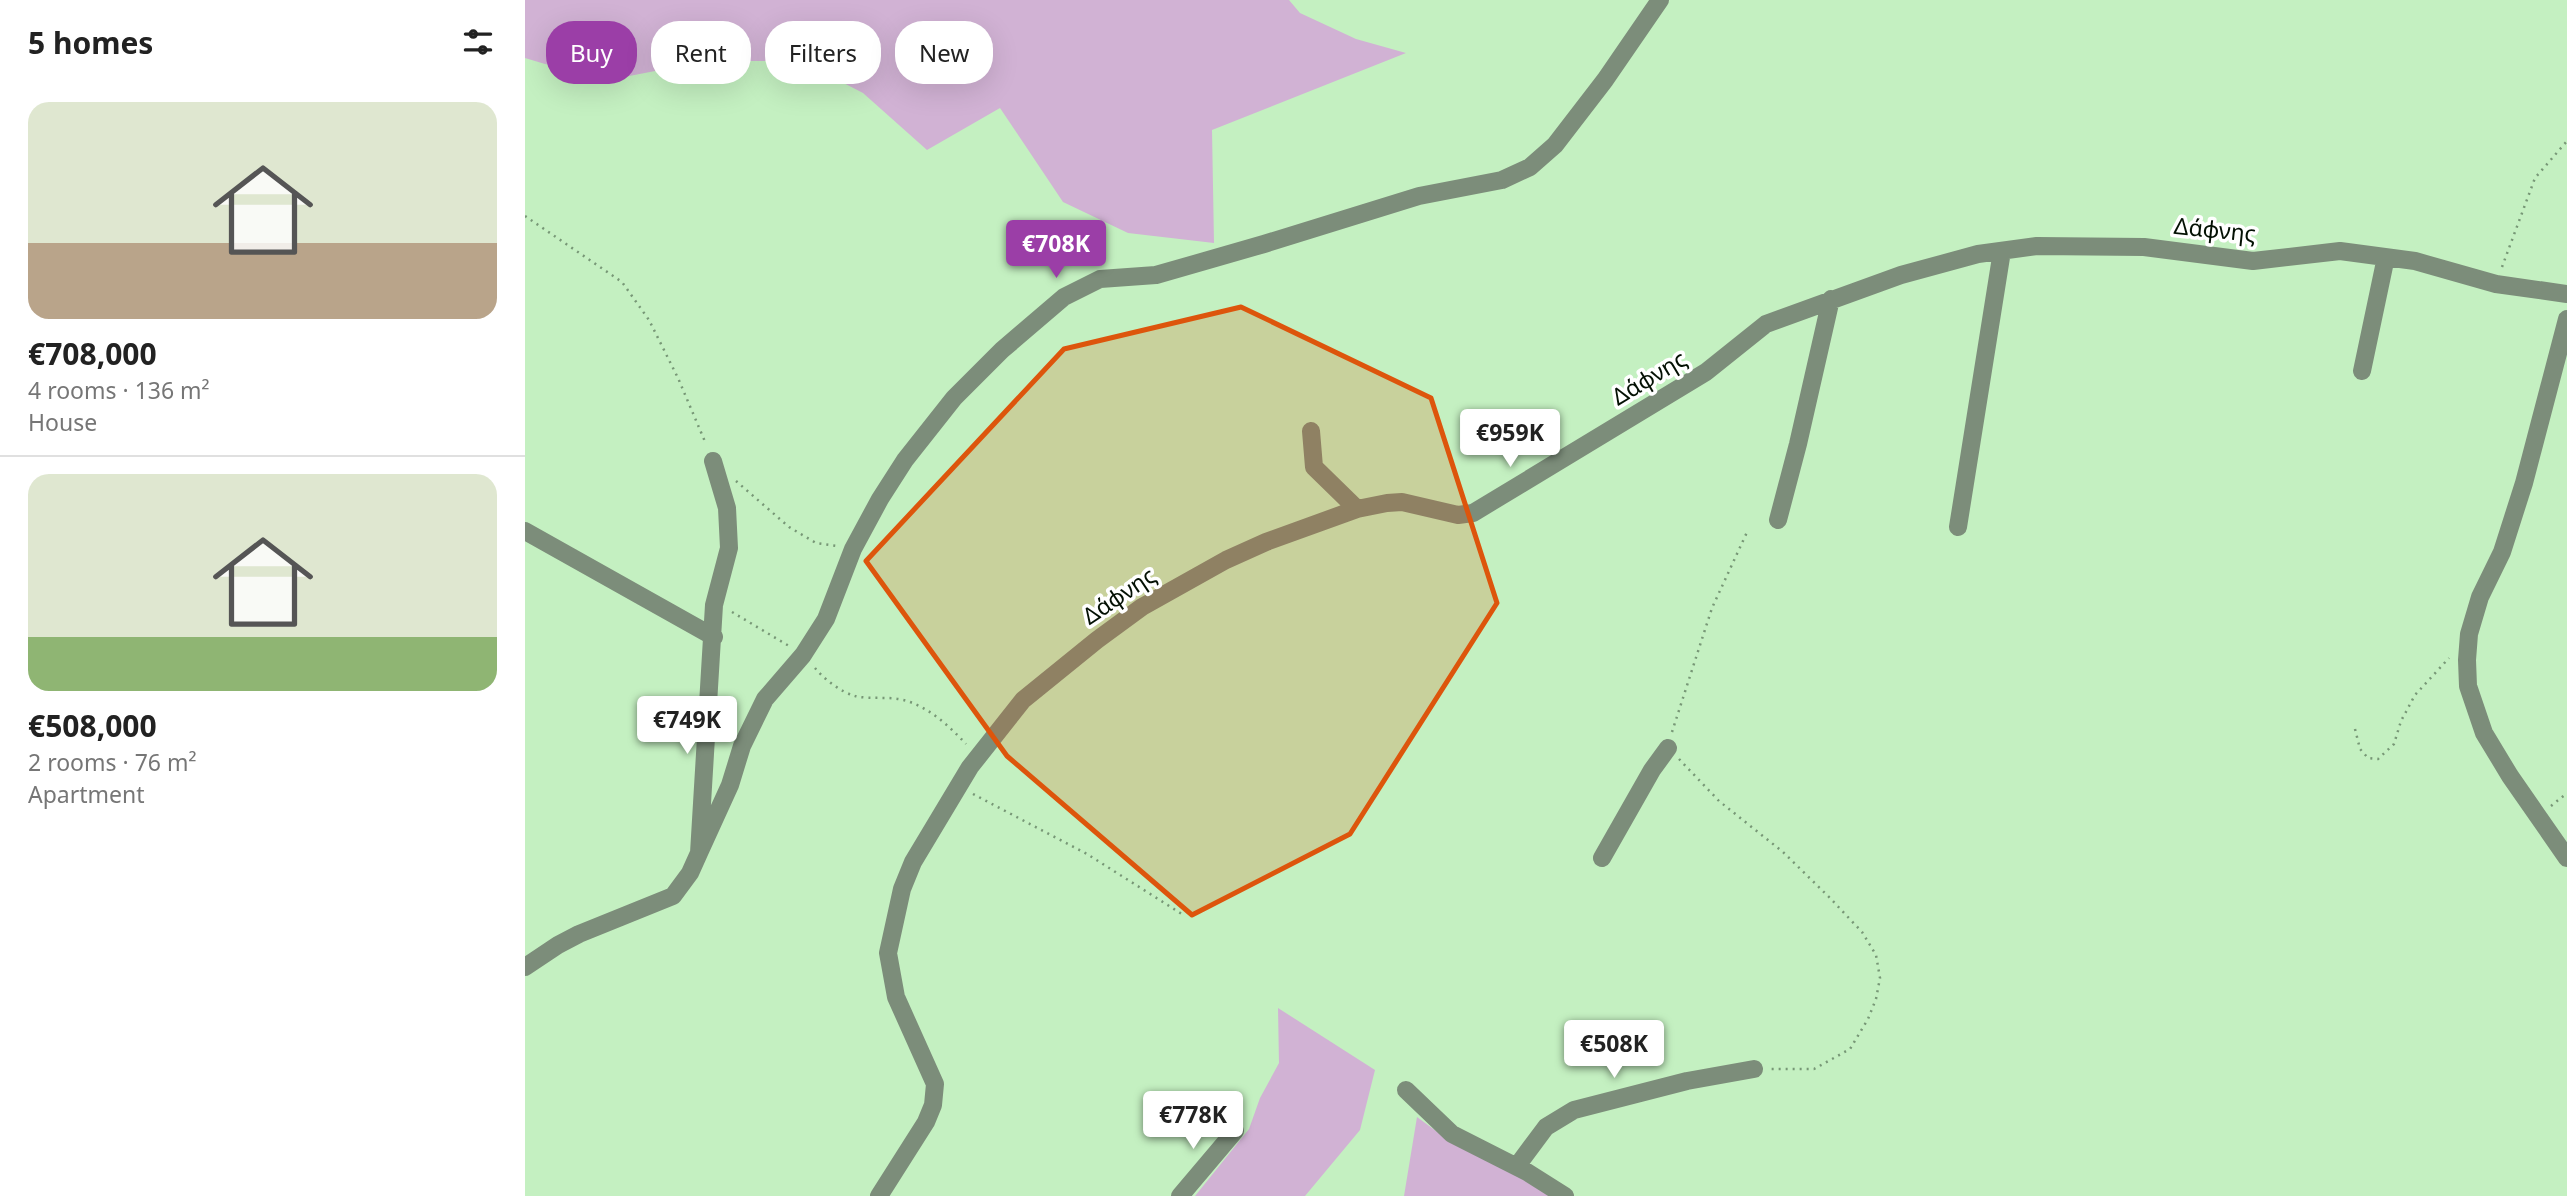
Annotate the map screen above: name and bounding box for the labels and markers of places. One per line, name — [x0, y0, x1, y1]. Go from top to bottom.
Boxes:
pin: €708K — [1007, 220, 1105, 280]
pin: €959K — [1461, 410, 1559, 469]
pin: €749K — [638, 696, 736, 756]
pin: €508K — [1565, 1020, 1663, 1080]
pin: €778K — [1144, 1092, 1242, 1151]

